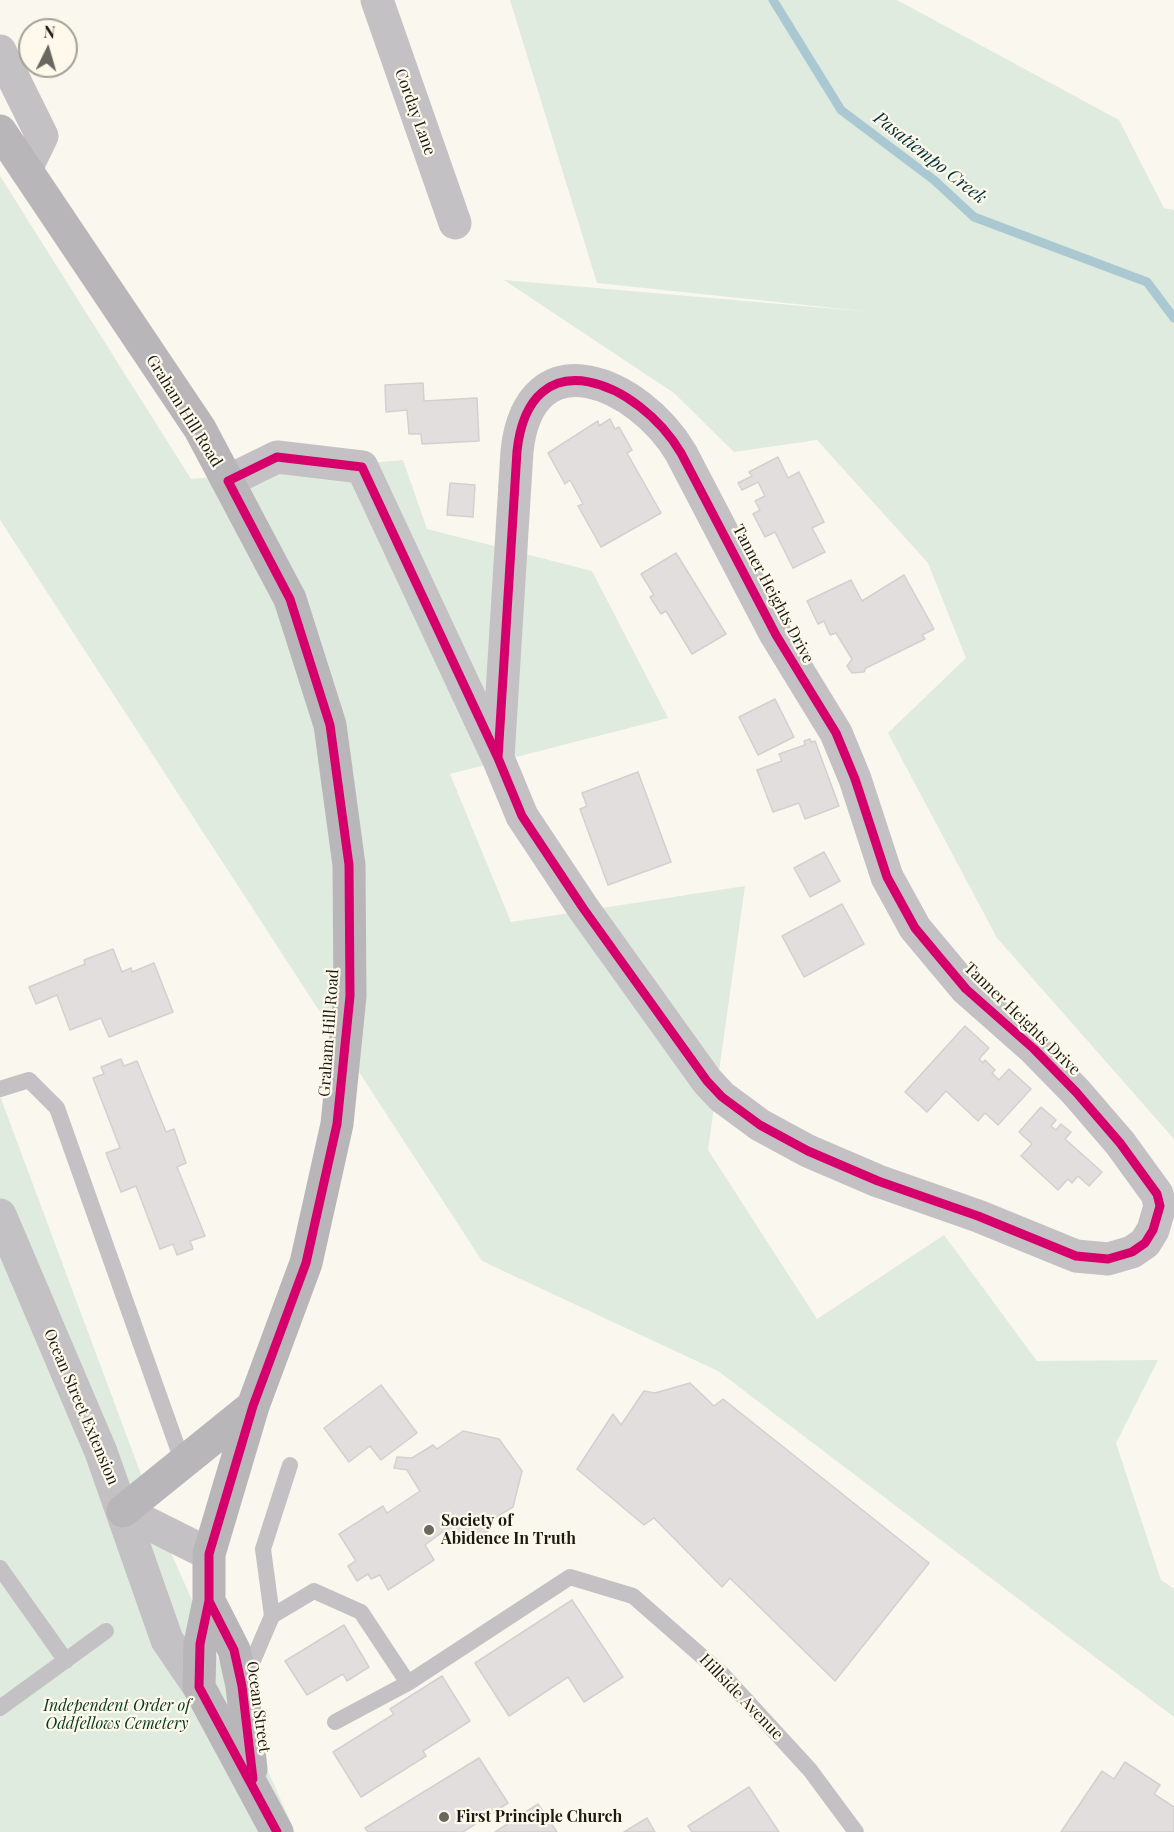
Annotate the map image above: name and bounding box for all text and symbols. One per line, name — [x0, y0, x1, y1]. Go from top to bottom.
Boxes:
north arrow — [18, 18, 78, 78]
text: N — [43, 21, 56, 43]
street label: Corday Lane — [390, 66, 440, 158]
water label: Pasatiempo Creek — [869, 107, 991, 209]
street label: Graham Hill Road — [142, 352, 226, 470]
street label: Tanner Heights Drive — [728, 521, 818, 667]
street label: Tanner Heights Drive — [960, 958, 1084, 1080]
street label: Graham Hill Road — [315, 968, 343, 1098]
street label: Ocean Street Extension — [39, 1326, 123, 1488]
place label: Society of Abidence In Truth — [441, 1511, 576, 1549]
marker: Society of Abidence In Truth — [422, 1523, 436, 1537]
street label: Hillside Avenue — [695, 1650, 787, 1744]
street label: Ocean Street — [242, 1660, 274, 1754]
park label: Independent Order of Oddfellows Cemetery — [44, 1696, 190, 1734]
place label: First Principle Church — [456, 1807, 622, 1827]
marker: First Principle Church — [437, 1810, 451, 1824]

